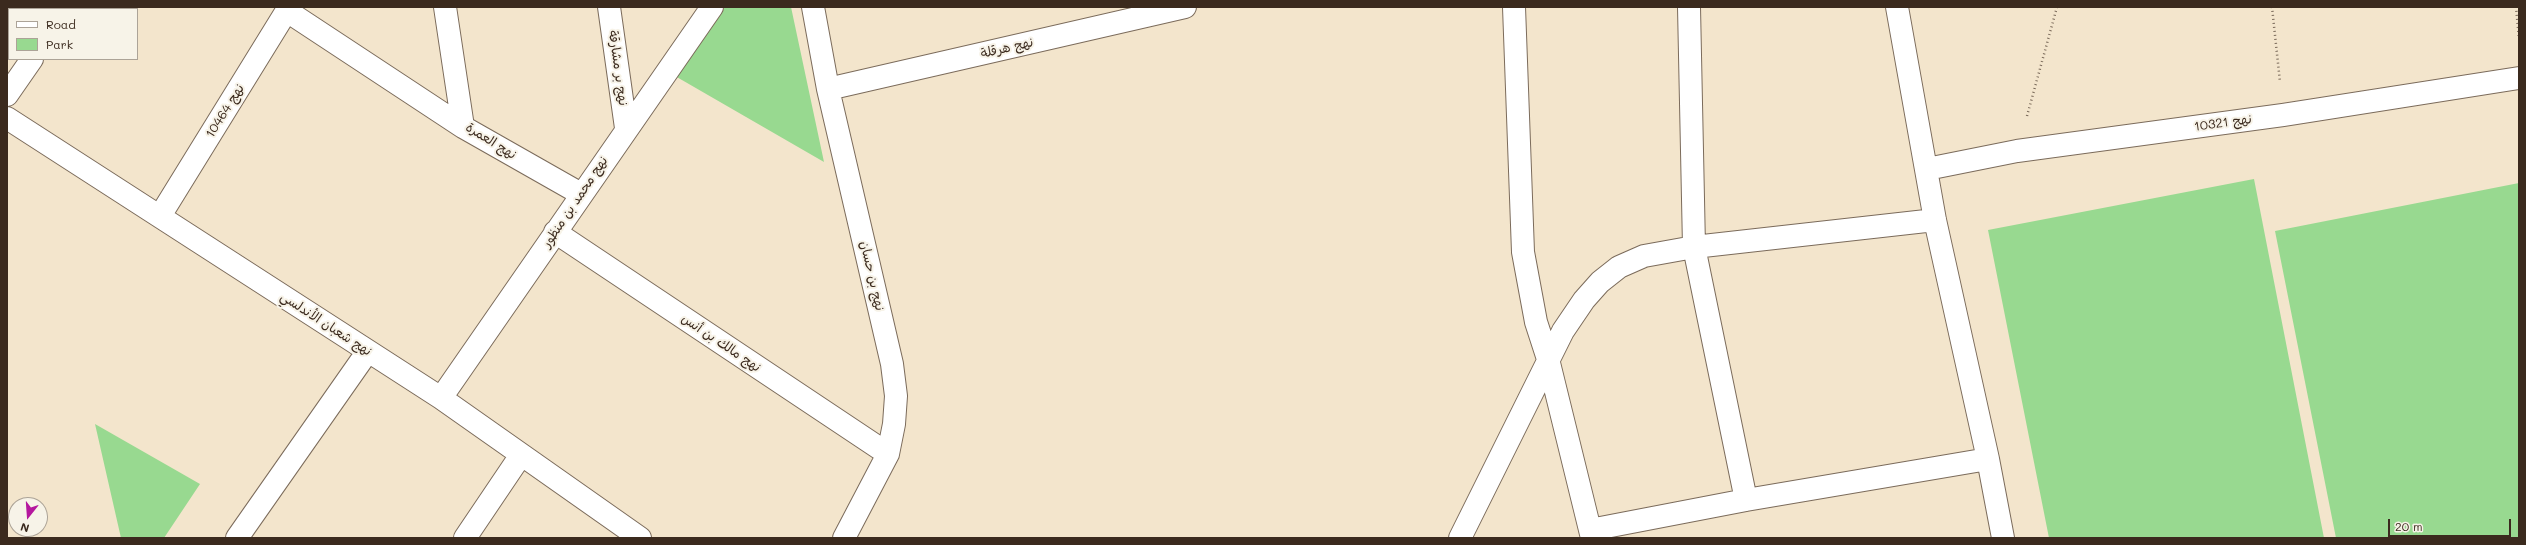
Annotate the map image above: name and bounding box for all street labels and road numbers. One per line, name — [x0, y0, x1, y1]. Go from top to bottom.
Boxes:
street label: نهج بر مشارقة — [605, 29, 631, 107]
street label: نهج هرقلة — [979, 34, 1035, 62]
street label: نهج 10464 — [202, 81, 248, 141]
street label: نهج 10321 — [2193, 111, 2253, 135]
street label: نهج العمرة — [463, 119, 519, 163]
street label: نهج محمد بن منظور — [539, 153, 611, 251]
street label: نهج بن حسان — [856, 240, 888, 312]
street label: نهج شعبان الأندلسي — [277, 289, 375, 359]
street label: نهج مالك بن أنس — [678, 311, 764, 375]

